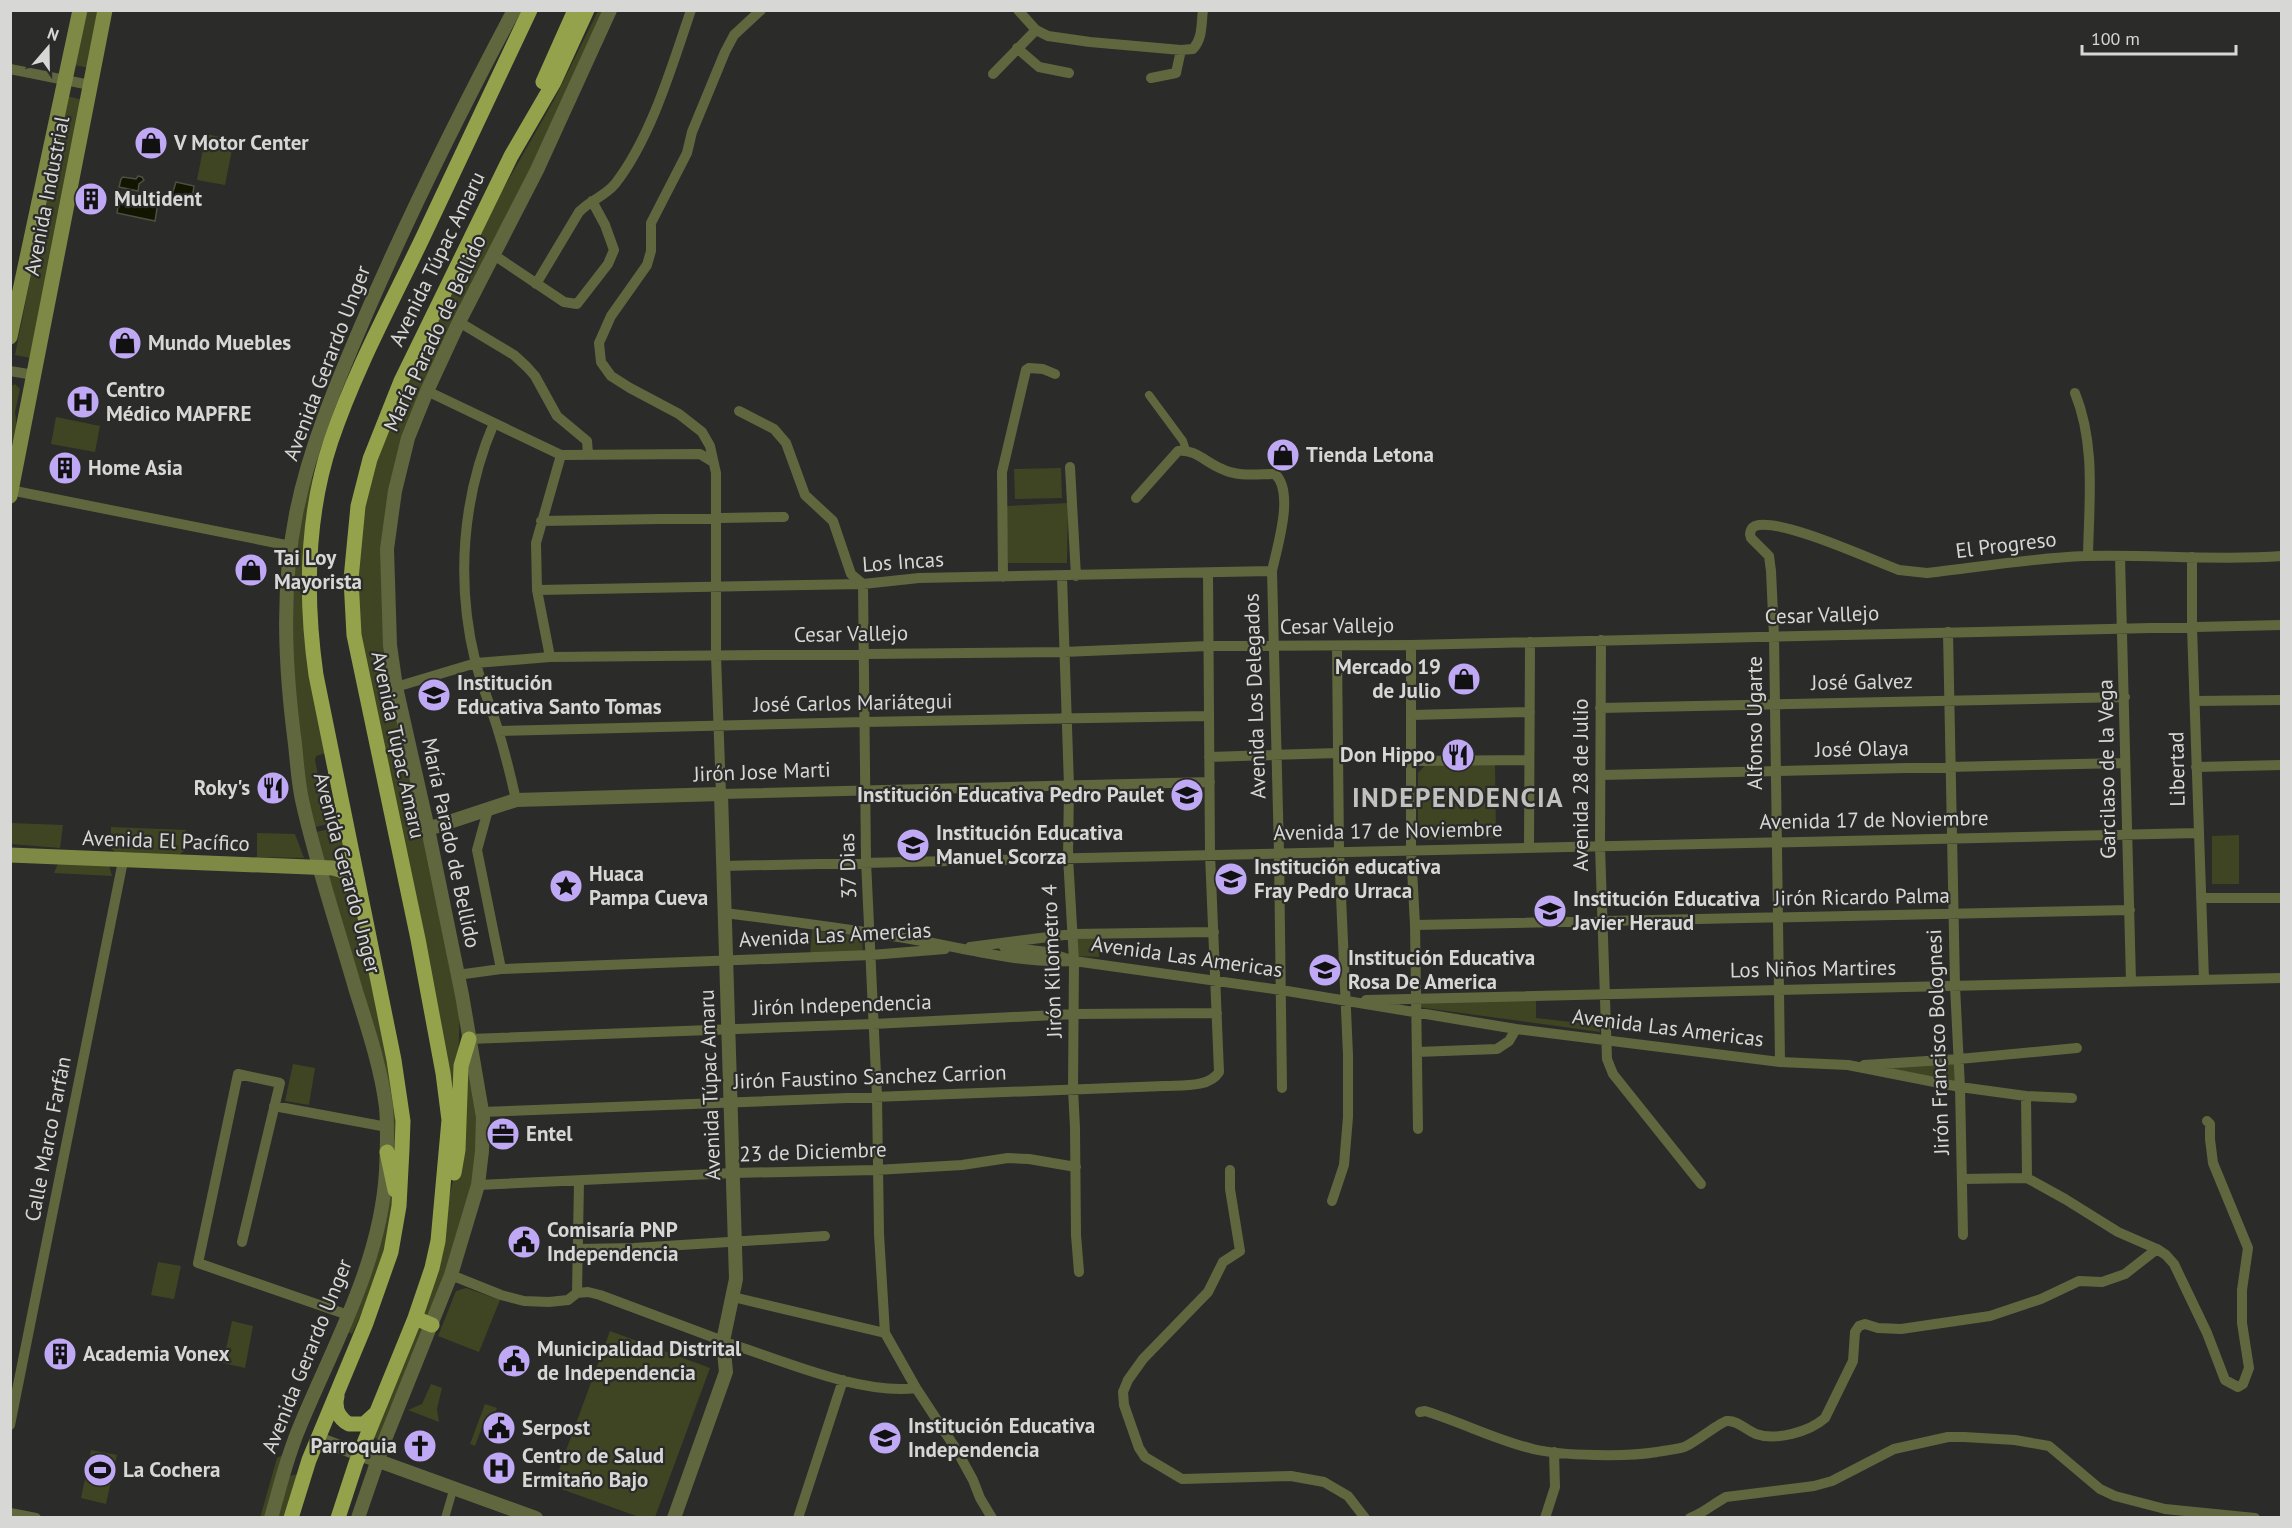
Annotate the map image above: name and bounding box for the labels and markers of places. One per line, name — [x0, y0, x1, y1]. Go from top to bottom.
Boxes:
shop icon: V Motor Center — [133, 125, 169, 161]
place label: V Motor Center — [173, 129, 309, 156]
building icon: Multident — [73, 181, 109, 217]
place label: Multident — [114, 185, 203, 212]
shop icon: Mundo Muebles — [107, 325, 143, 361]
place label: Mundo Muebles — [148, 329, 291, 356]
place label: Centro Médico MAPFRE — [106, 376, 252, 427]
hospital icon: Centro Médico MAPFRE — [65, 384, 101, 420]
shop icon: Tienda Letona — [1265, 437, 1301, 473]
place label: Tienda Letona — [1306, 441, 1434, 468]
building icon: Home Asia — [47, 450, 83, 486]
place label: Home Asia — [88, 454, 183, 481]
place label: Tai Loy Mayorista — [274, 544, 362, 595]
shop icon: Tai Loy Mayorista — [233, 552, 269, 588]
place label: Mercado 19 de Julio — [1335, 653, 1441, 704]
shop icon: Mercado 19 de Julio — [1446, 661, 1482, 697]
place label: Institución Educativa Santo Tomas — [457, 669, 662, 720]
school or university icon: Institución Educativa Santo Tomas — [416, 677, 452, 713]
restaurant icon: Don Hippo — [1440, 737, 1476, 773]
place label: Don Hippo — [1340, 741, 1435, 768]
restaurant icon: Roky's — [255, 770, 291, 806]
place label: Roky's — [194, 774, 250, 801]
school or university icon: Institución Educativa Pedro Paulet — [1169, 777, 1205, 813]
place label: Institución Educativa Pedro Paulet — [857, 781, 1165, 808]
place label: Institución Educativa Manuel Scorza — [936, 819, 1123, 870]
school or university icon: Institución Educativa Manuel Scorza — [895, 827, 931, 863]
place label: Institución educativa Fray Pedro Urraca — [1254, 853, 1441, 904]
place label: Huaca Pampa Cueva — [589, 860, 708, 911]
school or university icon: Institución educativa Fray Pedro Urraca — [1213, 861, 1249, 897]
place icon: Huaca Pampa Cueva — [548, 868, 584, 904]
place label: Institución Educativa Javier Heraud — [1572, 885, 1760, 936]
school or university icon: Institución Educativa Javier Heraud — [1532, 893, 1568, 929]
place label: Institución Educativa Rosa De America — [1348, 944, 1535, 995]
school or university icon: Institución Educativa Rosa De America — [1307, 952, 1343, 988]
office icon: Entel — [485, 1116, 521, 1152]
place label: Entel — [526, 1120, 573, 1147]
place label: Comisaría PNP Independencia — [547, 1216, 678, 1267]
public building icon: Comisaría PNP Independencia — [506, 1224, 542, 1260]
place label: Municipalidad Distrital de Independencia — [537, 1335, 742, 1386]
building icon: Academia Vonex — [42, 1336, 78, 1372]
place label: Academia Vonex — [83, 1340, 230, 1367]
public building icon: Municipalidad Distrital de Independencia — [496, 1343, 532, 1379]
public building icon: Serpost — [481, 1410, 517, 1446]
place label: Institución Educativa Independencia — [908, 1412, 1095, 1463]
place label: Serpost — [522, 1414, 591, 1441]
school or university icon: Institución Educativa Independencia — [867, 1420, 903, 1456]
church icon: Parroquia — [402, 1428, 438, 1464]
place label: Parroquia — [311, 1432, 397, 1459]
place label: Centro de Salud Ermitaño Bajo — [522, 1442, 664, 1493]
hospital icon: Centro de Salud Ermitaño Bajo — [481, 1450, 517, 1486]
sports icon: La Cochera — [82, 1452, 118, 1488]
place label: La Cochera — [123, 1456, 221, 1483]

